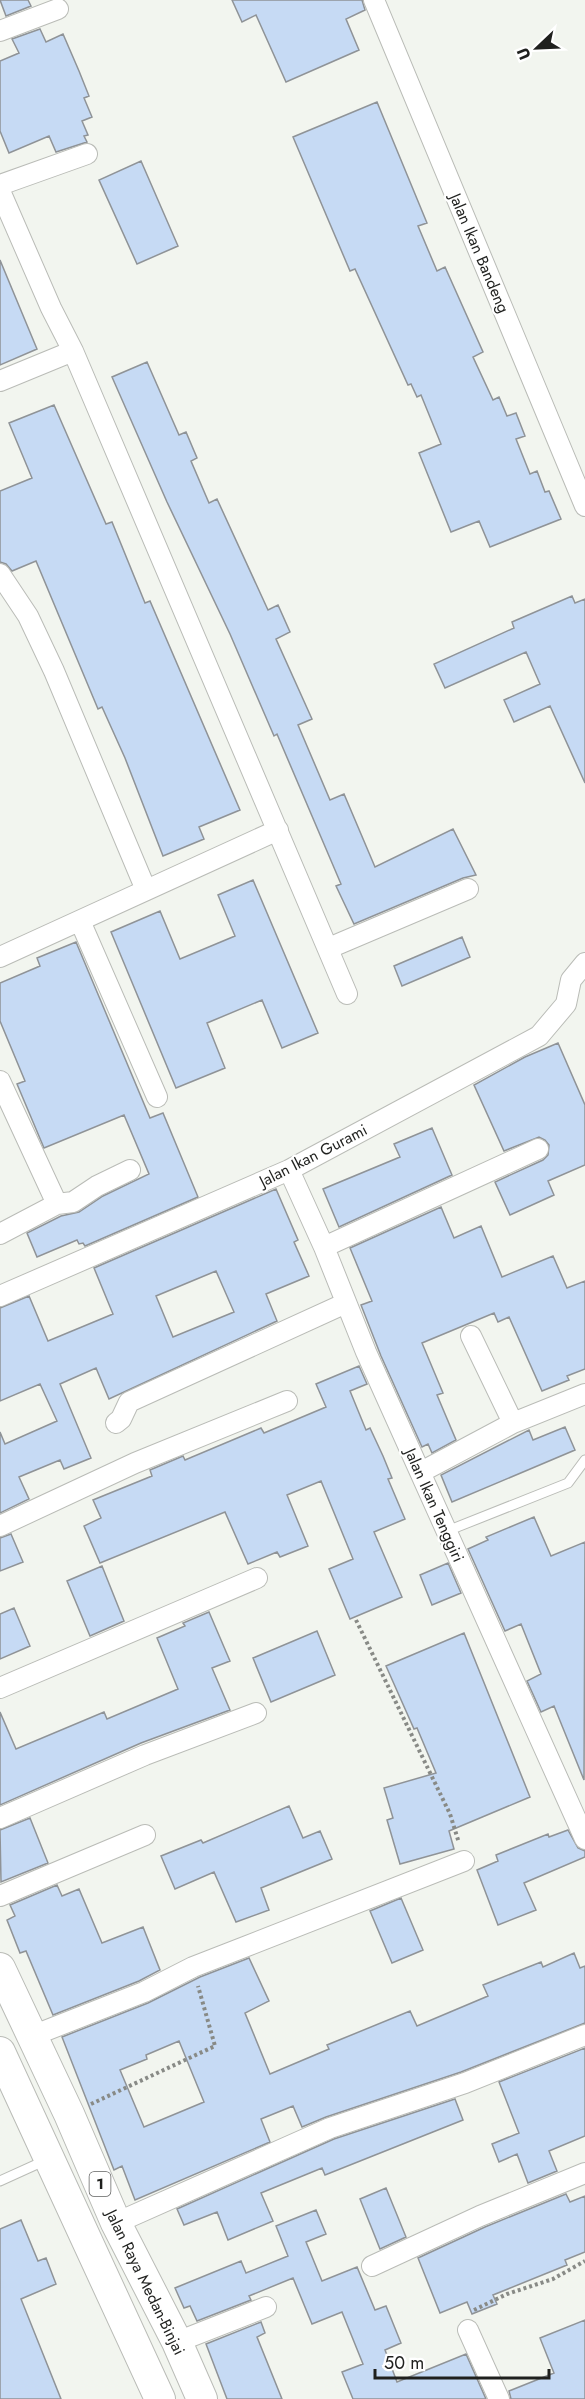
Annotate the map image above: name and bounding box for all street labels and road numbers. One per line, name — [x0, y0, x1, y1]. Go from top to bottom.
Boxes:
street label: Jalan Ikan Bandeng — [443, 188, 515, 317]
street label: Jalan Ikan Gurami — [253, 1118, 371, 1194]
street label: Jalan Ikan Tenggiri — [398, 1443, 470, 1566]
road number: 1 — [90, 2172, 110, 2196]
street label: Jalan Raya Medan-Binjai — [99, 2204, 191, 2359]

